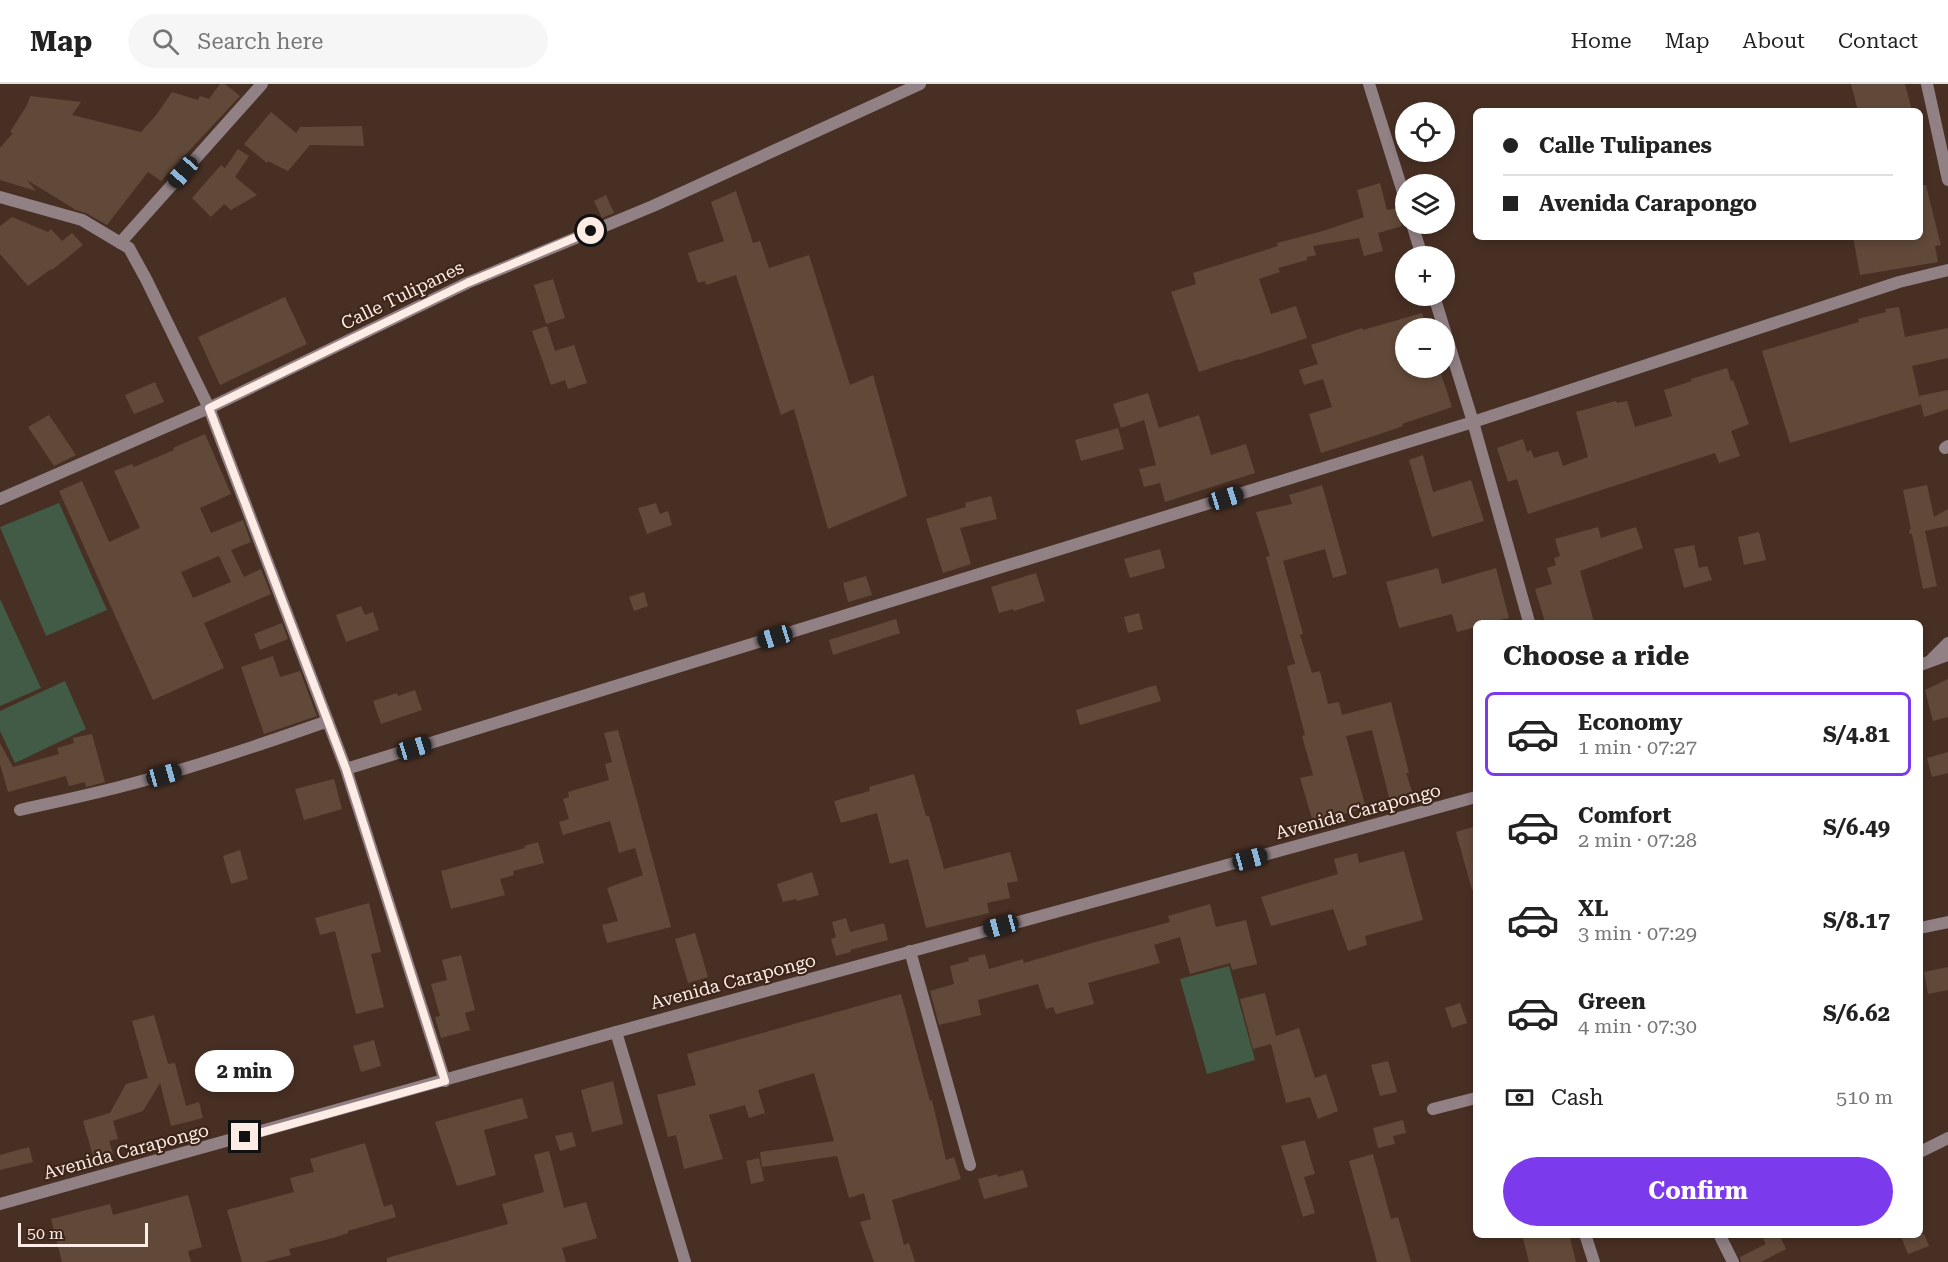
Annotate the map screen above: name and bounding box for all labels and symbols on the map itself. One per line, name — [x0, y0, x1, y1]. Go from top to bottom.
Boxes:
car — [164, 153, 202, 191]
route start — [577, 217, 604, 244]
street label: Calle Tulipanes — [337, 256, 467, 334]
car — [1206, 484, 1246, 512]
car — [755, 623, 795, 651]
car — [394, 734, 434, 762]
car — [144, 761, 184, 789]
street label: Avenida Carapongo — [1273, 779, 1443, 843]
car — [1230, 846, 1270, 872]
car — [981, 913, 1021, 939]
street label: Avenida Carapongo — [648, 949, 818, 1013]
callout: 2 min — [196, 1050, 294, 1092]
street label: Avenida Carapongo — [41, 1119, 211, 1183]
route end — [231, 1123, 258, 1150]
scale bar — [18, 1220, 148, 1248]

